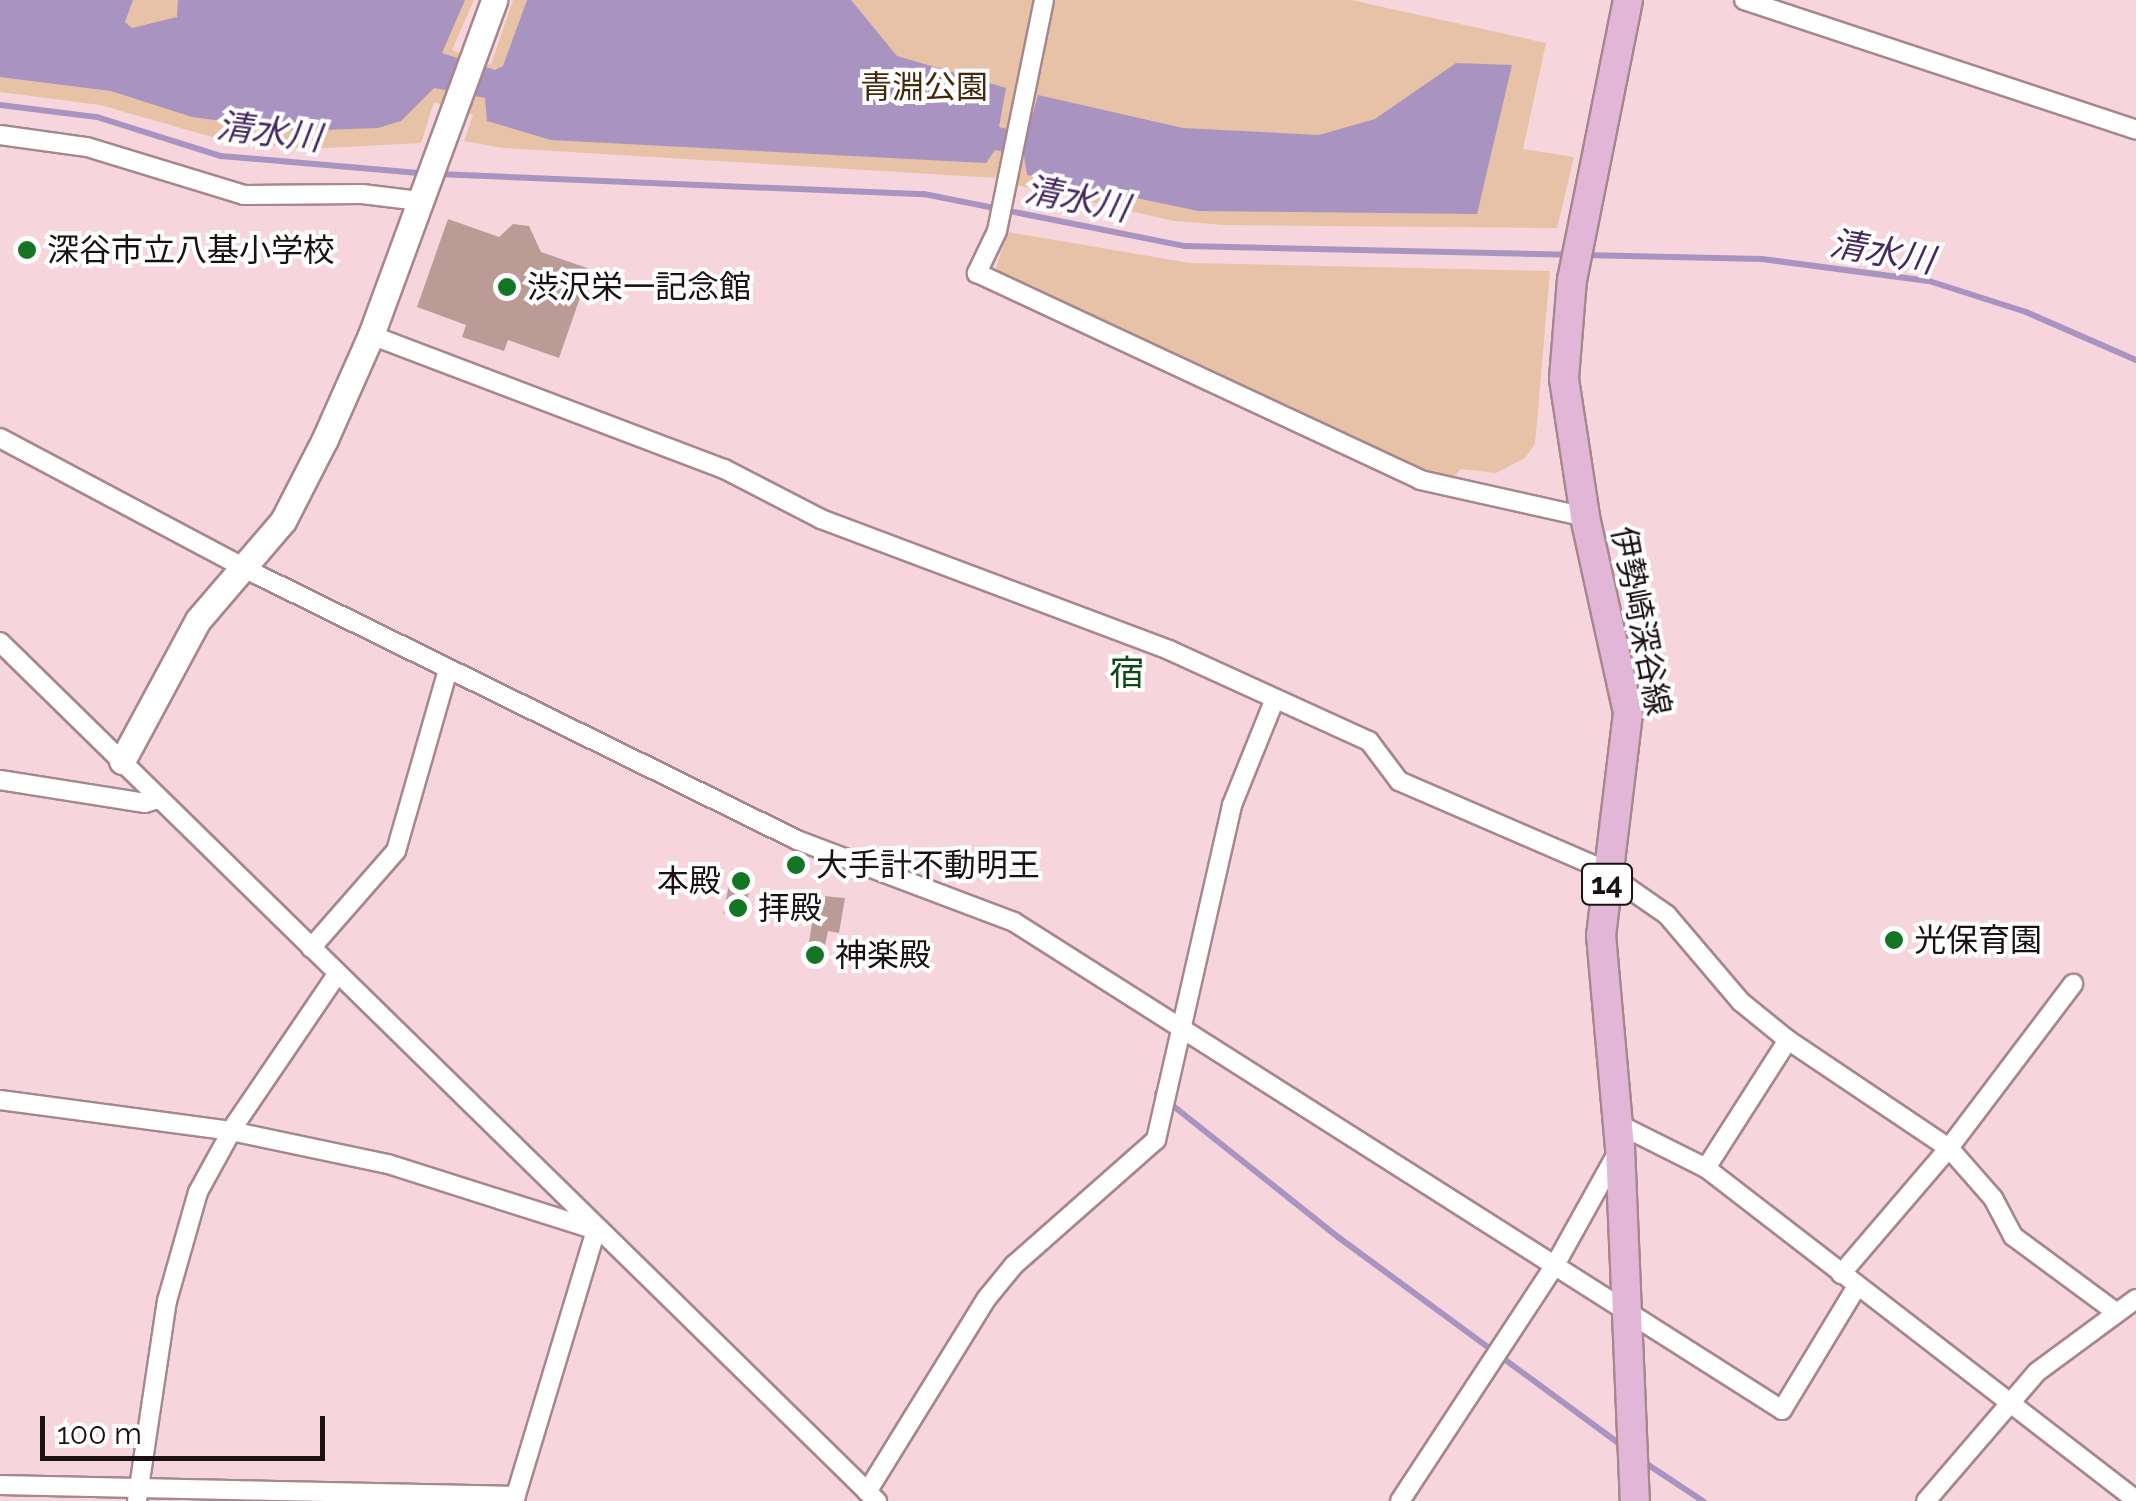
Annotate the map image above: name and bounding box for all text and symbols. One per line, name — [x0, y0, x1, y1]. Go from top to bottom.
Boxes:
park label: 青淵公園 — [860, 68, 988, 106]
water label: 清水川 — [214, 105, 324, 159]
water label: 清水川 — [1021, 168, 1133, 230]
water label: 清水川 — [1827, 222, 1937, 282]
place label: 深谷市立八基小学校 — [47, 231, 335, 269]
marker: 深谷市立八基小学校 — [16, 239, 38, 261]
place label: 渋沢栄一記念館 — [527, 268, 751, 306]
marker: 渋沢栄一記念館 — [496, 276, 518, 298]
street label: 伊勢崎深谷線 — [1604, 523, 1678, 719]
district label: 宿 — [1110, 652, 1144, 694]
place label: 大手計不動明王 — [816, 846, 1040, 884]
marker: 大手計不動明王 — [785, 854, 807, 876]
road number: 14 — [1580, 859, 1634, 909]
place label: 本殿 — [657, 862, 721, 900]
marker: 本殿 — [730, 870, 752, 892]
place label: 拝殿 — [758, 889, 822, 927]
marker: 拝殿 — [727, 897, 749, 919]
place label: 光保育園 — [1914, 921, 2042, 959]
marker: 光保育園 — [1883, 929, 1905, 951]
place label: 神楽殿 — [835, 936, 931, 974]
marker: 神楽殿 — [804, 944, 826, 966]
scale bar — [45, 1396, 330, 1458]
text: 100 m — [57, 1416, 142, 1451]

